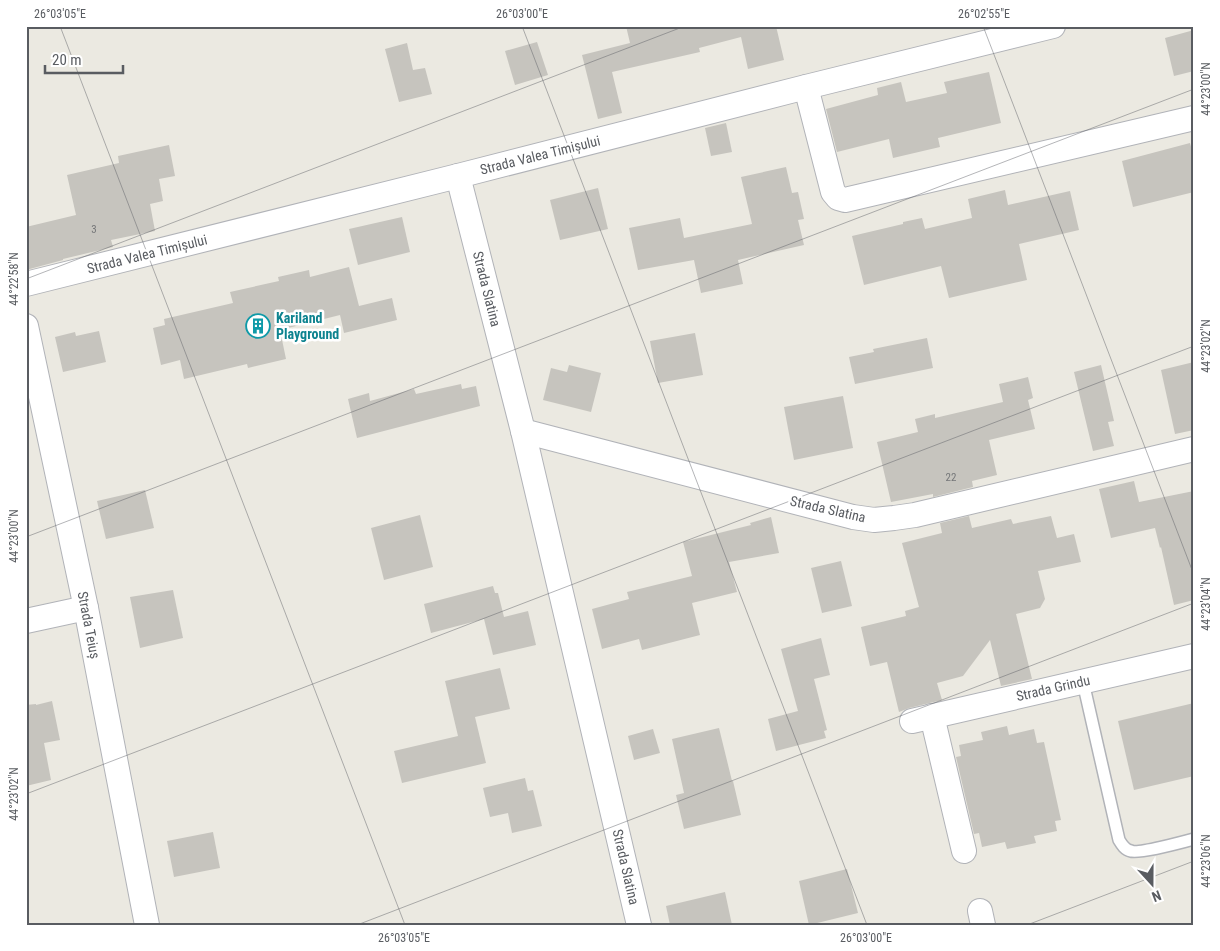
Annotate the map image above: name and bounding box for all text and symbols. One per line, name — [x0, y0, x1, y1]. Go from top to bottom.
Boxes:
text: 26°03'05"E — [34, 7, 86, 21]
text: 26°03'00"E — [496, 7, 548, 21]
text: 26°02'55"E — [958, 7, 1010, 21]
scale bar — [45, 42, 122, 74]
text: 20 m — [52, 51, 82, 69]
text: 44°23'00"N — [1199, 62, 1213, 116]
street label: Strada Valea Timișului — [478, 132, 602, 179]
house number: 3 — [91, 223, 97, 236]
street label: Strada Valea Timișului — [85, 231, 209, 278]
street label: Strada Slatina — [470, 250, 504, 328]
text: 44°22'58"N — [7, 252, 21, 306]
place label: Kariland Playground — [276, 310, 339, 342]
building icon: Kariland Playground — [245, 313, 271, 339]
text: 44°23'02"N — [1199, 319, 1213, 373]
house number: 22 — [946, 471, 956, 484]
street label: Strada Slatina — [789, 493, 867, 525]
text: 44°23'00"N — [7, 509, 21, 563]
text: 44°23'04"N — [1199, 577, 1213, 631]
street label: Strada Teiuș — [74, 590, 103, 660]
street label: Strada Grindu — [1015, 672, 1091, 704]
text: 44°23'02"N — [7, 767, 21, 821]
street label: Strada Slatina — [610, 828, 642, 906]
text: 44°23'06"N — [1199, 834, 1213, 888]
north arrow — [1128, 858, 1178, 908]
text: N — [1150, 887, 1164, 905]
text: 26°03'05"E — [378, 931, 430, 945]
text: 26°03'00"E — [840, 931, 892, 945]

